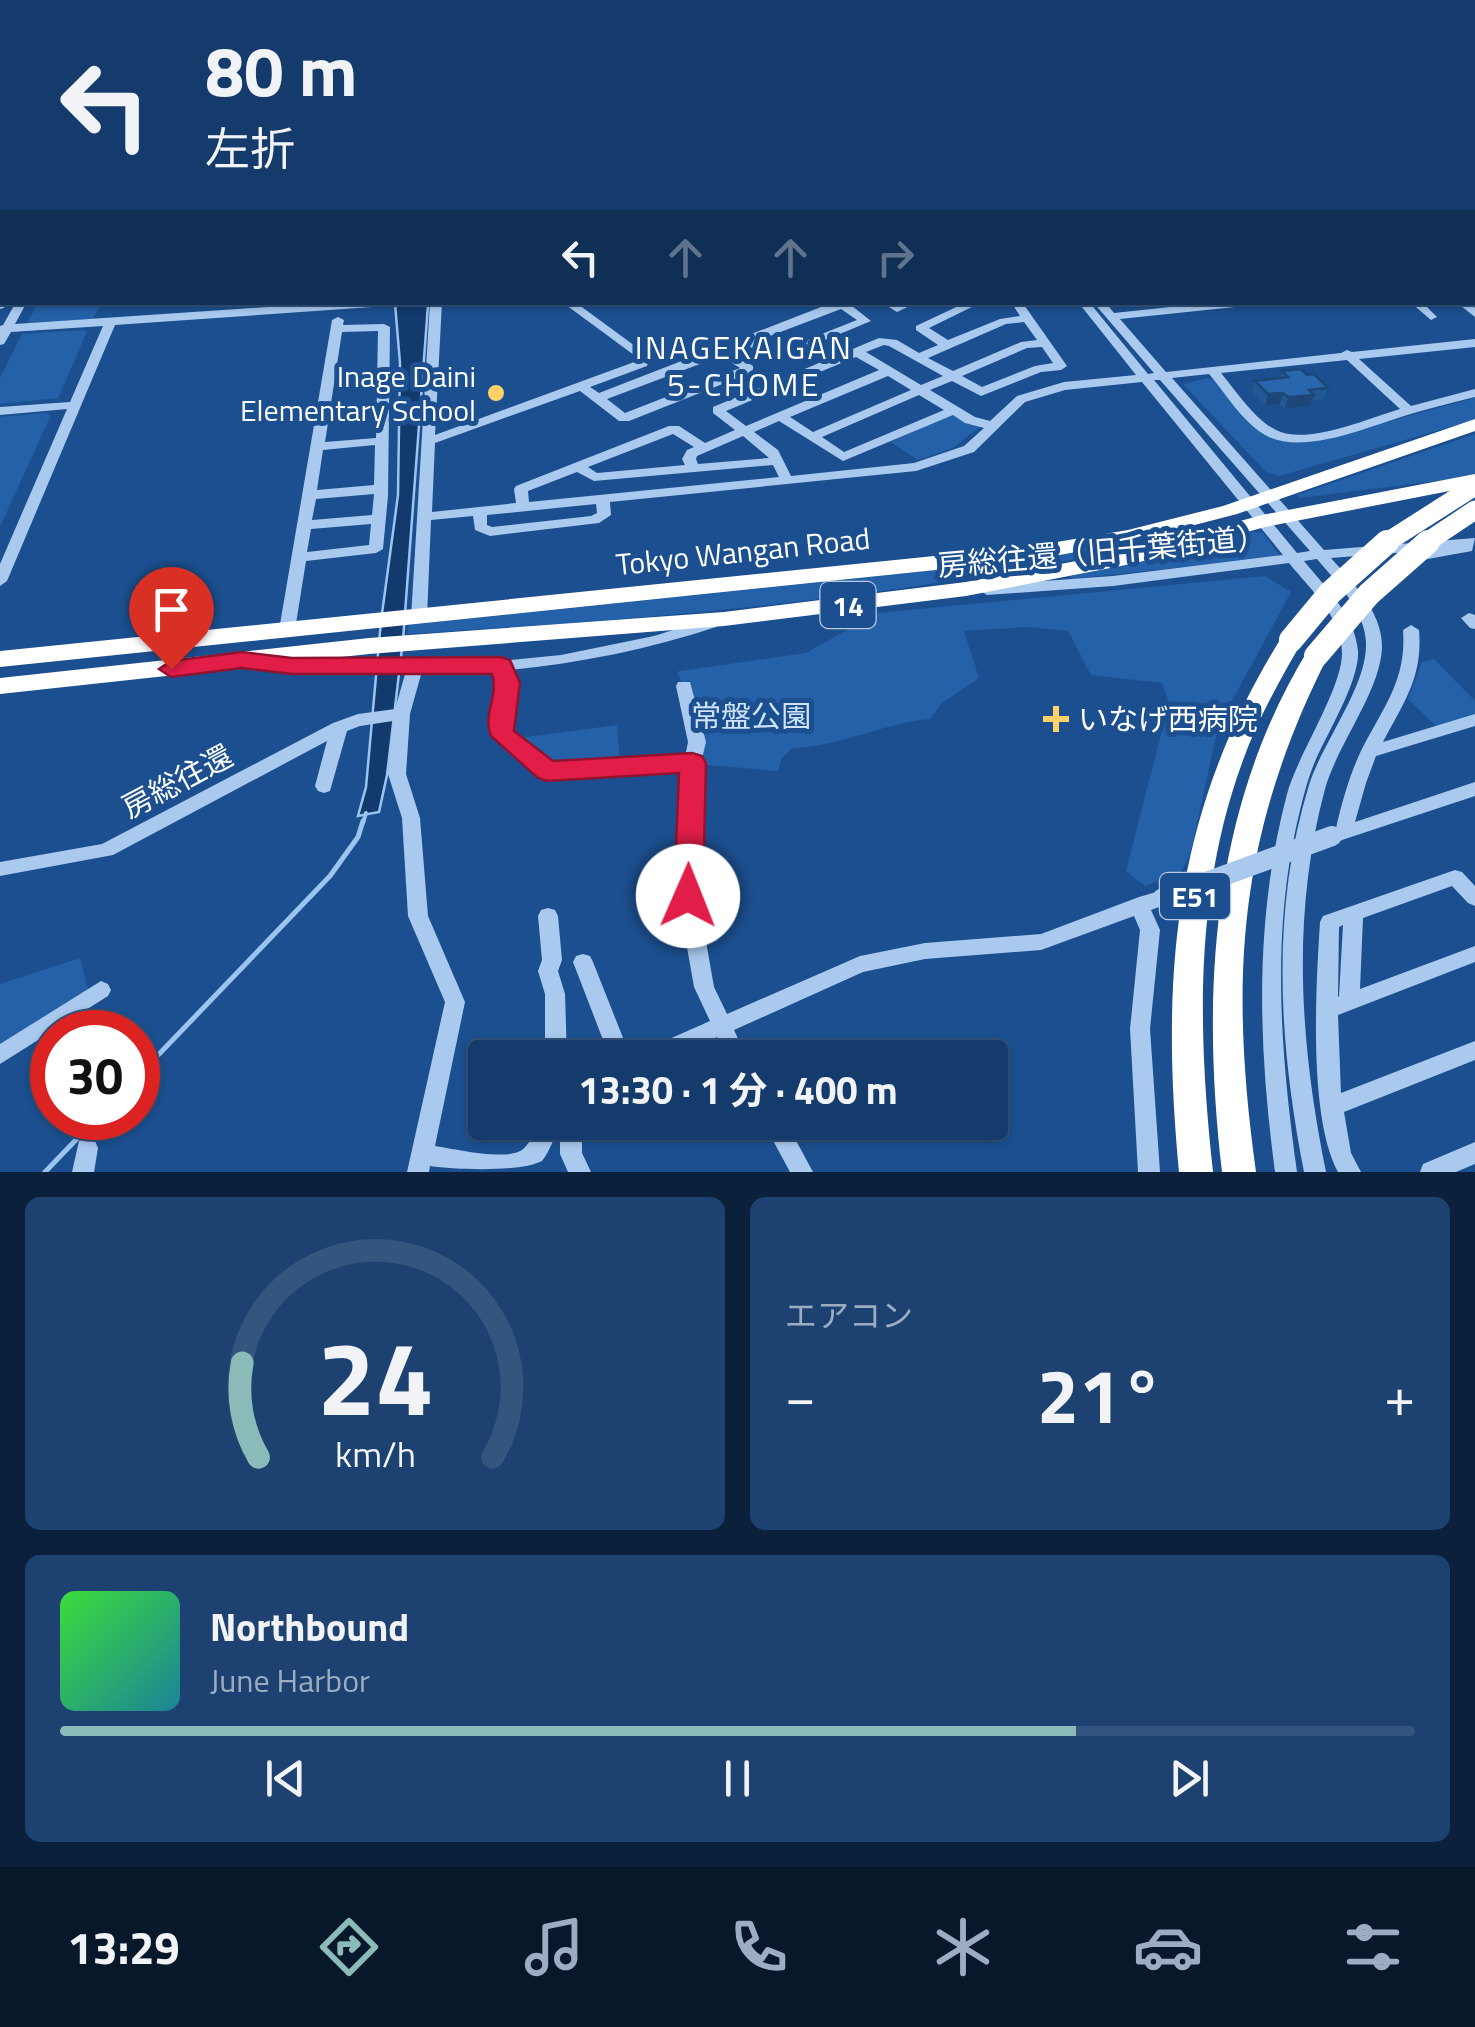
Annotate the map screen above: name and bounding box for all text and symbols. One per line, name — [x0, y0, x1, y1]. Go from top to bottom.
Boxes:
text: 80 m — [205, 17, 358, 123]
icon: left — [40, 40, 170, 170]
text: 左折 — [205, 114, 295, 182]
icon: left — [553, 230, 608, 285]
icon: ahead — [658, 230, 713, 285]
icon: ahead — [763, 230, 818, 285]
icon: right — [868, 230, 923, 285]
district label: INAGEKAIGAN 5-CHOME — [635, 323, 853, 408]
place label: Inage Daini Elementary School — [240, 353, 476, 433]
marker: Inage Daini Elementary School — [485, 382, 507, 404]
street label: 房総往還（旧千葉街道） — [936, 514, 1268, 588]
street label: Tokyo Wangan Road — [614, 515, 872, 587]
pin — [129, 567, 214, 670]
icon: arrive — [144, 582, 199, 637]
road number: 14 — [820, 582, 876, 628]
park label: 常盤公園 — [691, 693, 811, 739]
place label: いなげ西病院 — [1078, 696, 1258, 742]
marker: いなげ西病院 — [1043, 706, 1069, 732]
street label: 房総往還 — [113, 733, 241, 829]
position arrow — [636, 844, 740, 948]
road number: E51 — [1160, 873, 1230, 919]
speed limit sign: 30 — [30, 1010, 160, 1140]
text: 13:30 · 1 分 · 400 m — [578, 1061, 898, 1119]
text: エアコン — [785, 1291, 913, 1339]
text: 24 — [317, 1297, 433, 1455]
text: 21° — [1037, 1338, 1163, 1452]
text: − — [785, 1354, 816, 1437]
text: + — [1384, 1354, 1415, 1437]
text: km/h — [335, 1426, 415, 1481]
text: Northbound — [210, 1598, 409, 1656]
text: June Harbor — [210, 1656, 370, 1704]
icon: previous — [258, 1751, 313, 1806]
icon: pause — [710, 1751, 765, 1806]
icon: next — [1162, 1751, 1217, 1806]
icon: directions — [314, 1912, 384, 1982]
icon: music — [519, 1912, 589, 1982]
icon: phone — [724, 1912, 794, 1982]
icon: climate — [928, 1912, 998, 1982]
icon: car — [1133, 1912, 1203, 1982]
icon: filters — [1338, 1912, 1408, 1982]
text: 13:29 — [67, 1913, 180, 1981]

